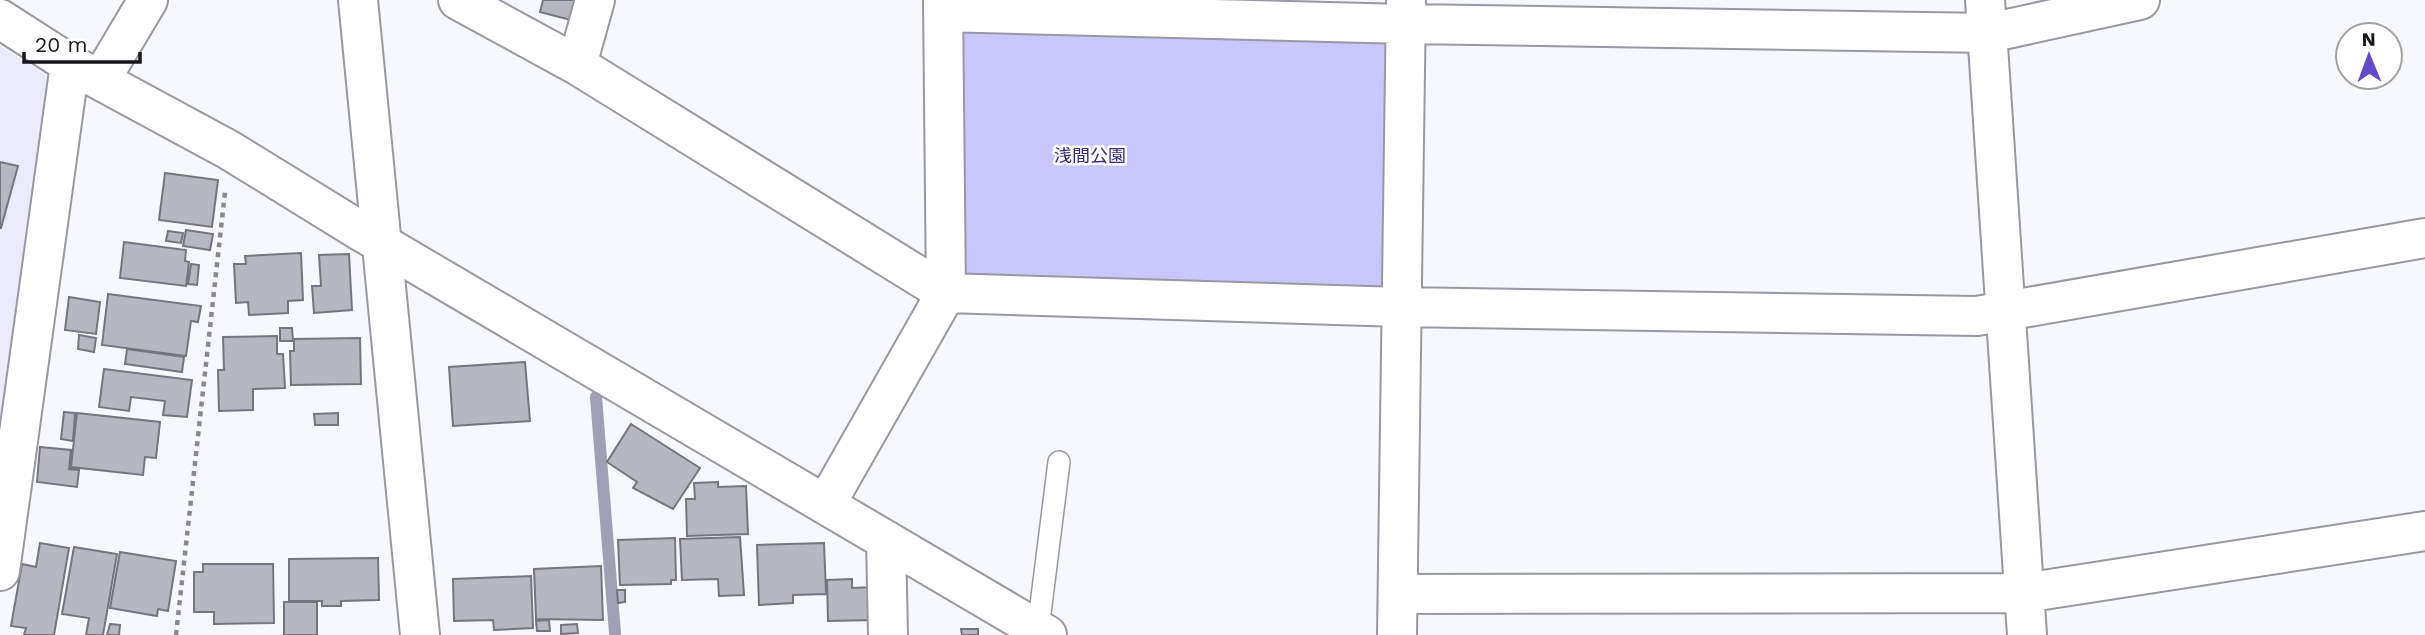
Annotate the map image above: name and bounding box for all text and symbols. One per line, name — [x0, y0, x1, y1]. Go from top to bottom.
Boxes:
scale bar — [24, 21, 140, 65]
north arrow — [2334, 21, 2404, 91]
text: N — [2361, 28, 2376, 51]
text: 20 m — [35, 32, 87, 57]
park label: 浅間公園 — [1054, 145, 1126, 166]

